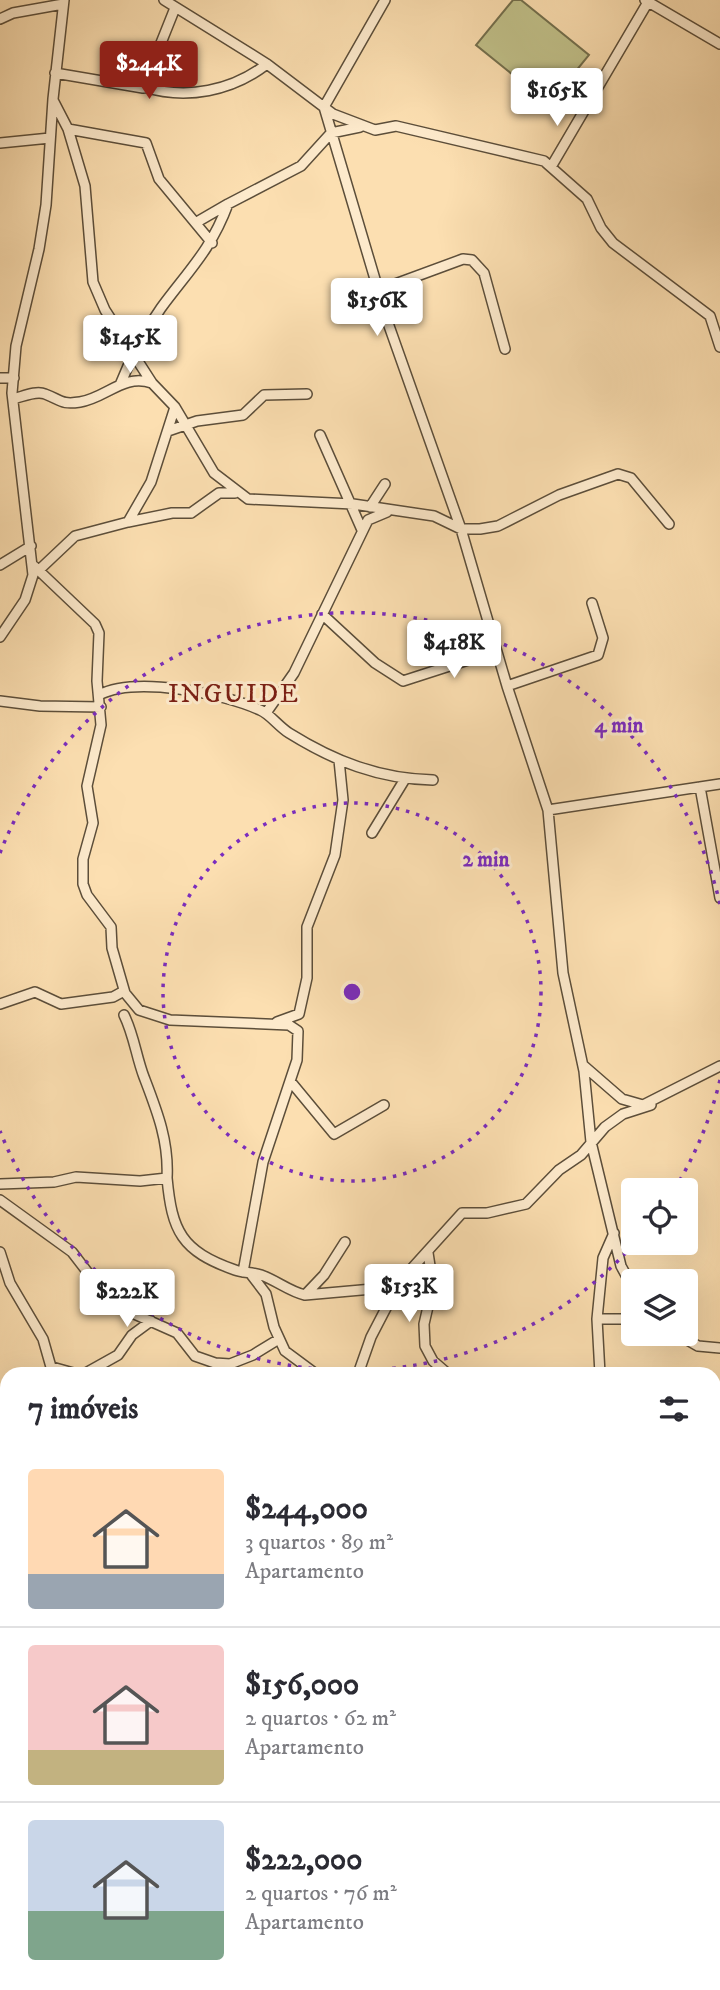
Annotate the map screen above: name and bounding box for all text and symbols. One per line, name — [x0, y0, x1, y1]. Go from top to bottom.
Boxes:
pin: $244K — [100, 42, 198, 101]
text: $244K — [116, 49, 182, 78]
pin: $165K — [508, 68, 606, 128]
text: $165K — [527, 76, 587, 105]
pin: $156K — [328, 278, 426, 338]
text: $156K — [347, 286, 407, 315]
pin: $145K — [81, 316, 179, 375]
text: $145K — [99, 323, 161, 352]
pin: $418K — [405, 620, 503, 680]
text: $418K — [423, 628, 485, 657]
district label: INGUIDE — [168, 678, 300, 711]
text: 4 min — [595, 713, 644, 739]
text: 2 min — [463, 847, 511, 873]
centre of rings — [340, 980, 364, 1004]
map controls — [621, 1178, 698, 1346]
button: locate — [621, 1178, 698, 1255]
pin: $153K — [360, 1264, 458, 1324]
button: layers — [621, 1269, 698, 1346]
pin: $222K — [78, 1270, 176, 1329]
text: $153K — [380, 1272, 438, 1301]
text: $222K — [96, 1277, 158, 1306]
icon: filters — [655, 1390, 693, 1428]
text: 7 imóveis — [28, 1391, 138, 1428]
text: $244,000 — [245, 1491, 368, 1528]
icon: home — [84, 1497, 168, 1581]
text: 3 quartos · 89 m² — [245, 1528, 393, 1557]
text: Apartamento — [245, 1557, 364, 1586]
text: $156,000 — [245, 1667, 359, 1704]
icon: home — [84, 1673, 168, 1757]
text: 2 quartos · 62 m² — [245, 1704, 396, 1733]
text: Apartamento — [245, 1733, 364, 1762]
text: $222,000 — [245, 1842, 362, 1879]
icon: home — [84, 1848, 168, 1932]
text: 2 quartos · 76 m² — [245, 1879, 397, 1908]
text: Apartamento — [245, 1908, 364, 1937]

